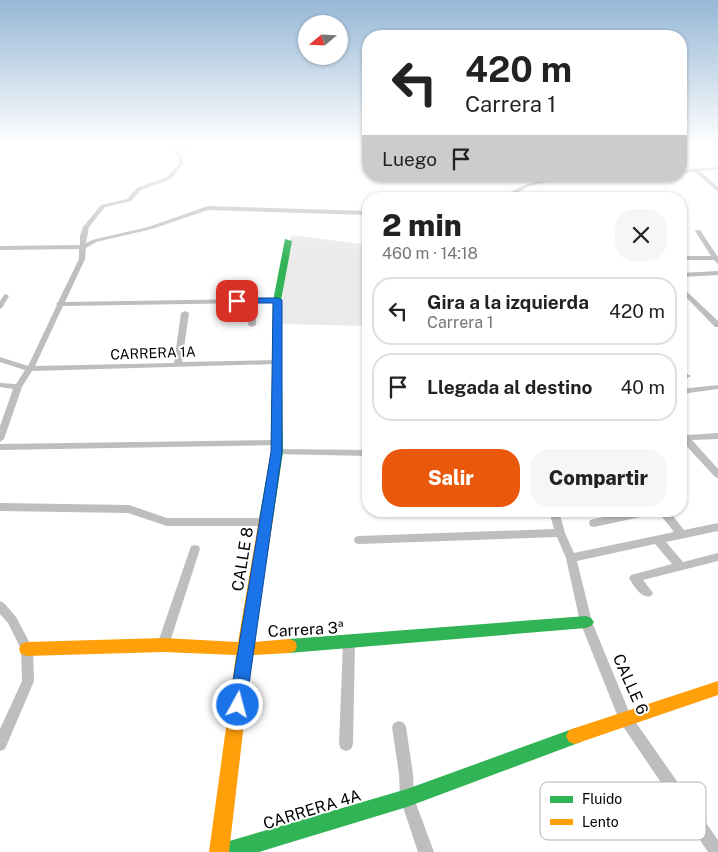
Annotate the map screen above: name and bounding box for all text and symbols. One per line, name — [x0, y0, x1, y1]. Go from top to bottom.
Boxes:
north arrow — [298, 15, 348, 65]
map controls — [298, 15, 348, 65]
text: 420 m — [465, 49, 572, 90]
icon: left — [382, 50, 447, 115]
text: Carrera 1 — [465, 91, 556, 117]
icon: arrive — [447, 145, 475, 173]
text: Luego — [382, 148, 437, 170]
text: 2 min — [382, 207, 462, 243]
button: close — [615, 209, 667, 261]
text: 460 m · 14:18 — [382, 244, 478, 263]
pin — [216, 280, 258, 322]
icon: arrive — [223, 287, 251, 315]
text: Gira a la izquierda — [427, 291, 589, 313]
icon: left — [384, 297, 412, 325]
text: 420 m — [609, 300, 665, 322]
text: Carrera 1 — [427, 313, 493, 332]
street label: CARRERA 1A — [110, 344, 196, 362]
icon: arrive — [384, 373, 412, 401]
text: Llegada al destino — [427, 376, 592, 398]
text: 40 m — [620, 376, 665, 398]
button: Salir — [382, 449, 520, 507]
button: Compartir — [530, 449, 667, 507]
street label: CALLE 8 — [228, 526, 257, 593]
street label: Carrera 3ª — [267, 618, 345, 641]
street label: CALLE 6 — [609, 651, 652, 718]
position arrow — [211, 678, 263, 730]
legend — [540, 782, 706, 840]
street label: CARRERA 4A — [261, 786, 363, 833]
text: Fluido — [582, 791, 622, 807]
text: Lento — [582, 814, 619, 830]

